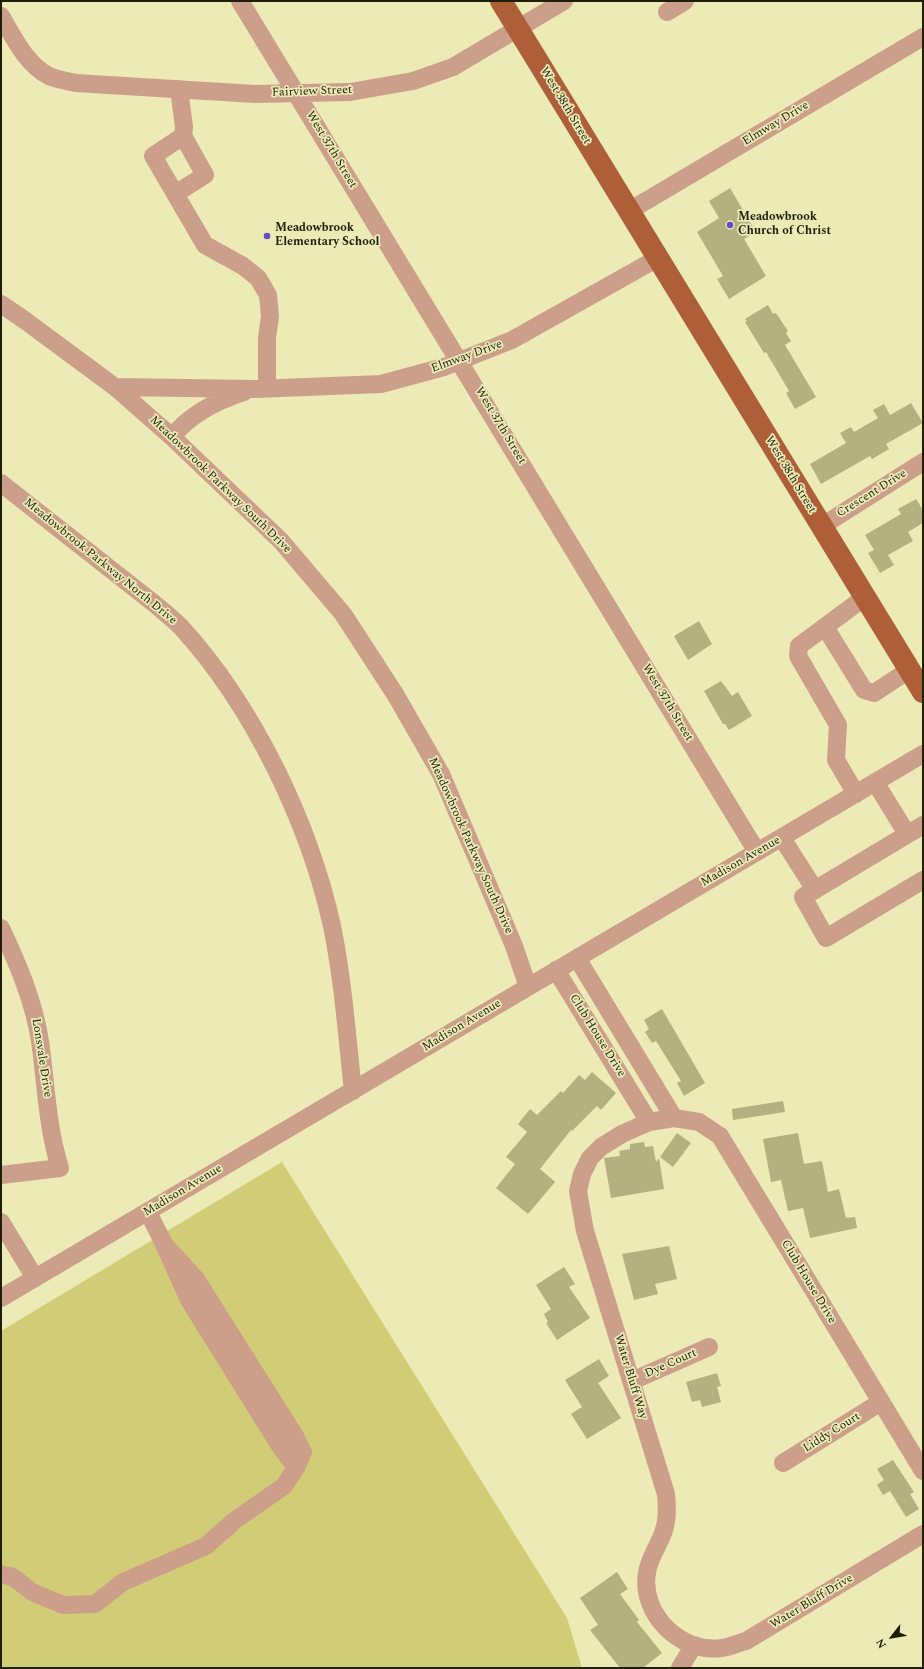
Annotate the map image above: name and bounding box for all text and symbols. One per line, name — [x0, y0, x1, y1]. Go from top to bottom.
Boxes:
street label: West 38th Street — [536, 65, 594, 147]
street label: Fairview Street — [272, 83, 352, 101]
street label: Elmway Drive — [740, 99, 812, 149]
street label: West 37th Street — [302, 109, 360, 191]
place label: Meadowbrook Church of Christ — [738, 211, 831, 239]
marker: Meadowbrook Church of Christ — [725, 220, 735, 230]
place label: Meadowbrook Elementary School — [275, 222, 379, 250]
marker: Meadowbrook Elementary School — [262, 231, 272, 241]
street label: Elmway Drive — [430, 337, 504, 377]
street label: West 37th Street — [471, 385, 529, 467]
street label: Meadowbrook Parkway South Drive — [146, 413, 294, 557]
street label: West 38th Street — [761, 434, 819, 516]
street label: Crescent Drive — [834, 467, 910, 521]
street label: Meadowbrook Parkway North Drive — [21, 496, 179, 628]
street label: West 37th Street — [638, 662, 696, 744]
street label: Meadowbrook Parkway South Drive — [424, 756, 516, 936]
street label: Madison Avenue — [699, 833, 783, 891]
street label: Club House Drive — [566, 992, 628, 1080]
street label: Madison Avenue — [420, 997, 504, 1055]
street label: Lonsvale Drive — [28, 1018, 54, 1098]
street label: Madison Avenue — [141, 1162, 225, 1220]
street label: Club House Drive — [777, 1238, 839, 1326]
street label: Water Bluff Way — [610, 1333, 650, 1421]
street label: Dye Court — [643, 1346, 699, 1382]
street label: Liddy Court — [801, 1410, 863, 1456]
street label: Water Bluff Drive — [768, 1572, 856, 1632]
north arrow — [872, 1617, 912, 1657]
text: N — [872, 1635, 891, 1652]

